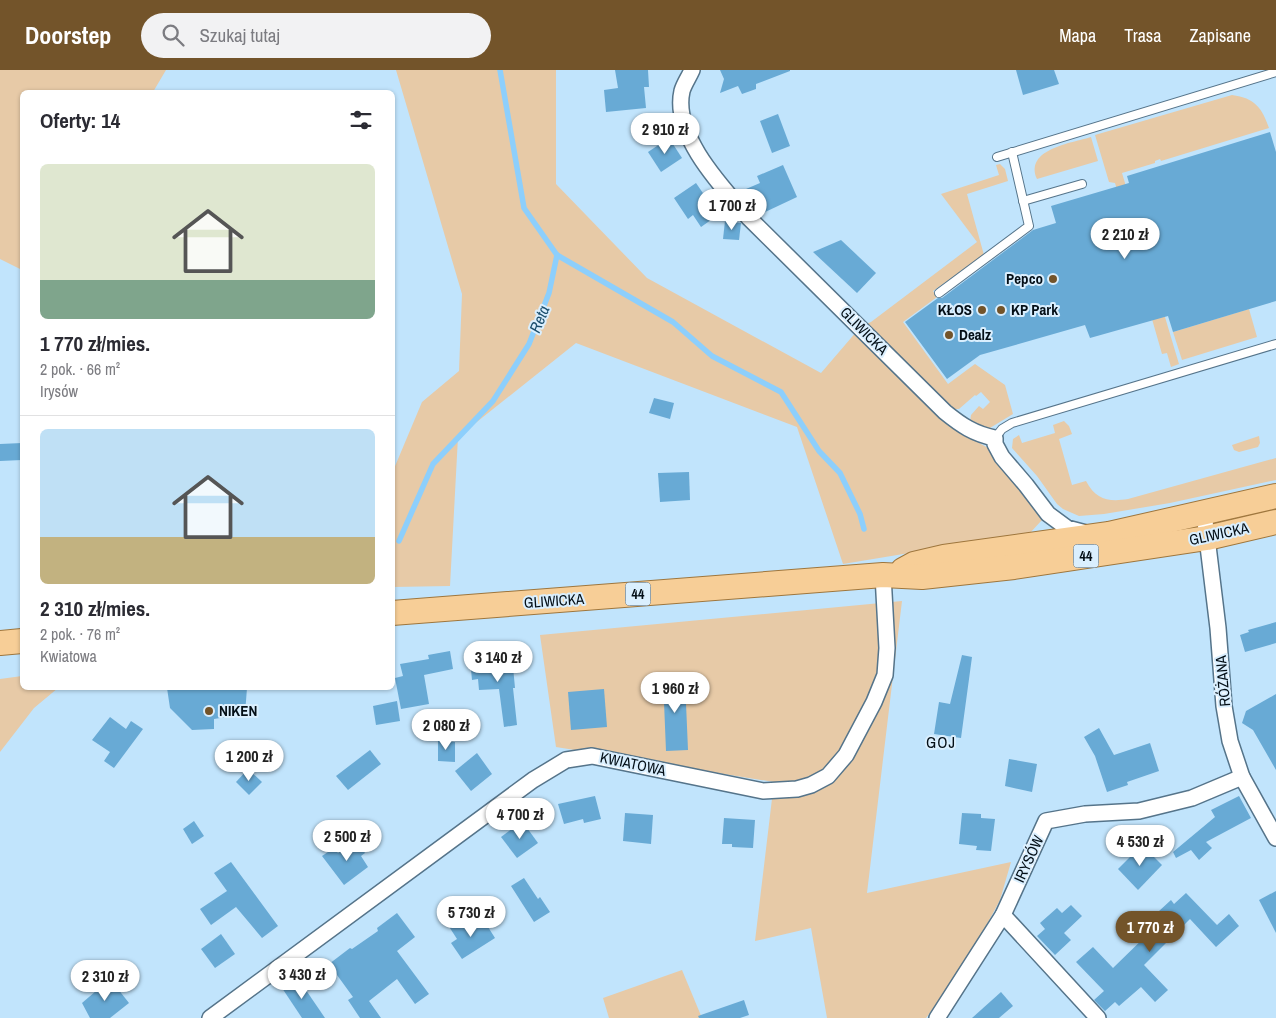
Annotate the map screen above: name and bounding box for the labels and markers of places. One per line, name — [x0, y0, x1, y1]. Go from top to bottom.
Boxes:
pin: 2 910 zł — [613, 112, 717, 155]
pin: 1 700 zł — [680, 189, 784, 231]
pin: 2 210 zł — [1073, 218, 1177, 260]
place label: Pepco — [1006, 268, 1043, 289]
marker: Pepco — [1047, 273, 1059, 285]
place label: KŁOS — [938, 299, 972, 320]
place label: KP Park — [1011, 299, 1058, 320]
marker: KŁOS — [976, 304, 988, 316]
marker: KP Park — [995, 304, 1007, 316]
place label: Dealz — [959, 324, 991, 345]
marker: Dealz — [943, 329, 955, 341]
pin: 3 140 zł — [446, 640, 550, 683]
pin: 1 960 zł — [623, 672, 727, 714]
place label: NIKEN — [219, 700, 257, 721]
marker: NIKEN — [203, 705, 215, 717]
pin: 2 080 zł — [394, 708, 498, 751]
pin: 1 200 zł — [197, 740, 301, 782]
pin: 4 700 zł — [468, 798, 572, 840]
pin: 2 500 zł — [295, 820, 399, 862]
pin: 4 530 zł — [1088, 824, 1192, 867]
pin: 5 730 zł — [419, 896, 523, 938]
pin: 1 770 zł — [1098, 910, 1202, 953]
pin: 3 430 zł — [250, 958, 354, 1000]
pin: 2 310 zł — [53, 960, 157, 1002]

